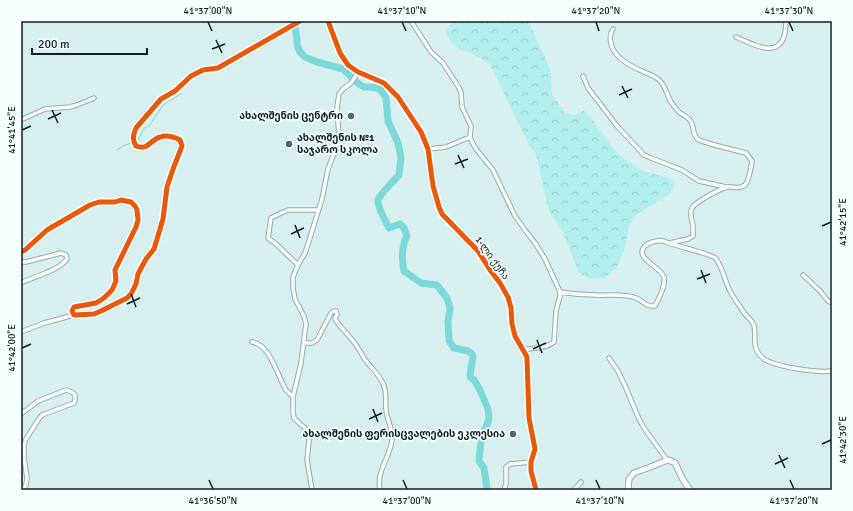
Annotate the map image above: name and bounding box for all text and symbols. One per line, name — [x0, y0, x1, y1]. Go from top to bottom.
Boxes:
text: 41°37'00"N — [184, 5, 232, 17]
text: 41°37'10"N — [378, 5, 426, 17]
text: 41°37'20"N — [572, 5, 620, 17]
text: 41°37'30"N — [765, 5, 813, 17]
scale bar — [32, 30, 147, 56]
text: 200 m — [38, 37, 70, 52]
text: 41°41'45"E — [6, 106, 18, 154]
place label: ახალშენის ცენტრი — [239, 110, 343, 122]
marker: ახალშენის ცენტრი — [346, 111, 356, 121]
place label: ახალშენის №1 საჯარო სკოლა — [297, 132, 378, 156]
marker: ახალშენის №1 საჯარო სკოლა — [284, 139, 294, 149]
text: 41°42'15"E — [837, 198, 849, 246]
street label: 1-ლი ქუჩა — [472, 234, 512, 282]
text: 41°42'00"E — [6, 324, 18, 372]
text: 41°42'30"E — [837, 416, 849, 464]
place label: ახალშენის ფერისცვალების ეკლესია — [302, 428, 505, 440]
marker: ახალშენის ფერისცვალების ეკლესია — [508, 429, 518, 439]
text: 41°36'50"N — [189, 495, 237, 507]
text: 41°37'00"N — [383, 495, 431, 507]
text: 41°37'10"N — [576, 495, 624, 507]
text: 41°37'20"N — [770, 495, 818, 507]

